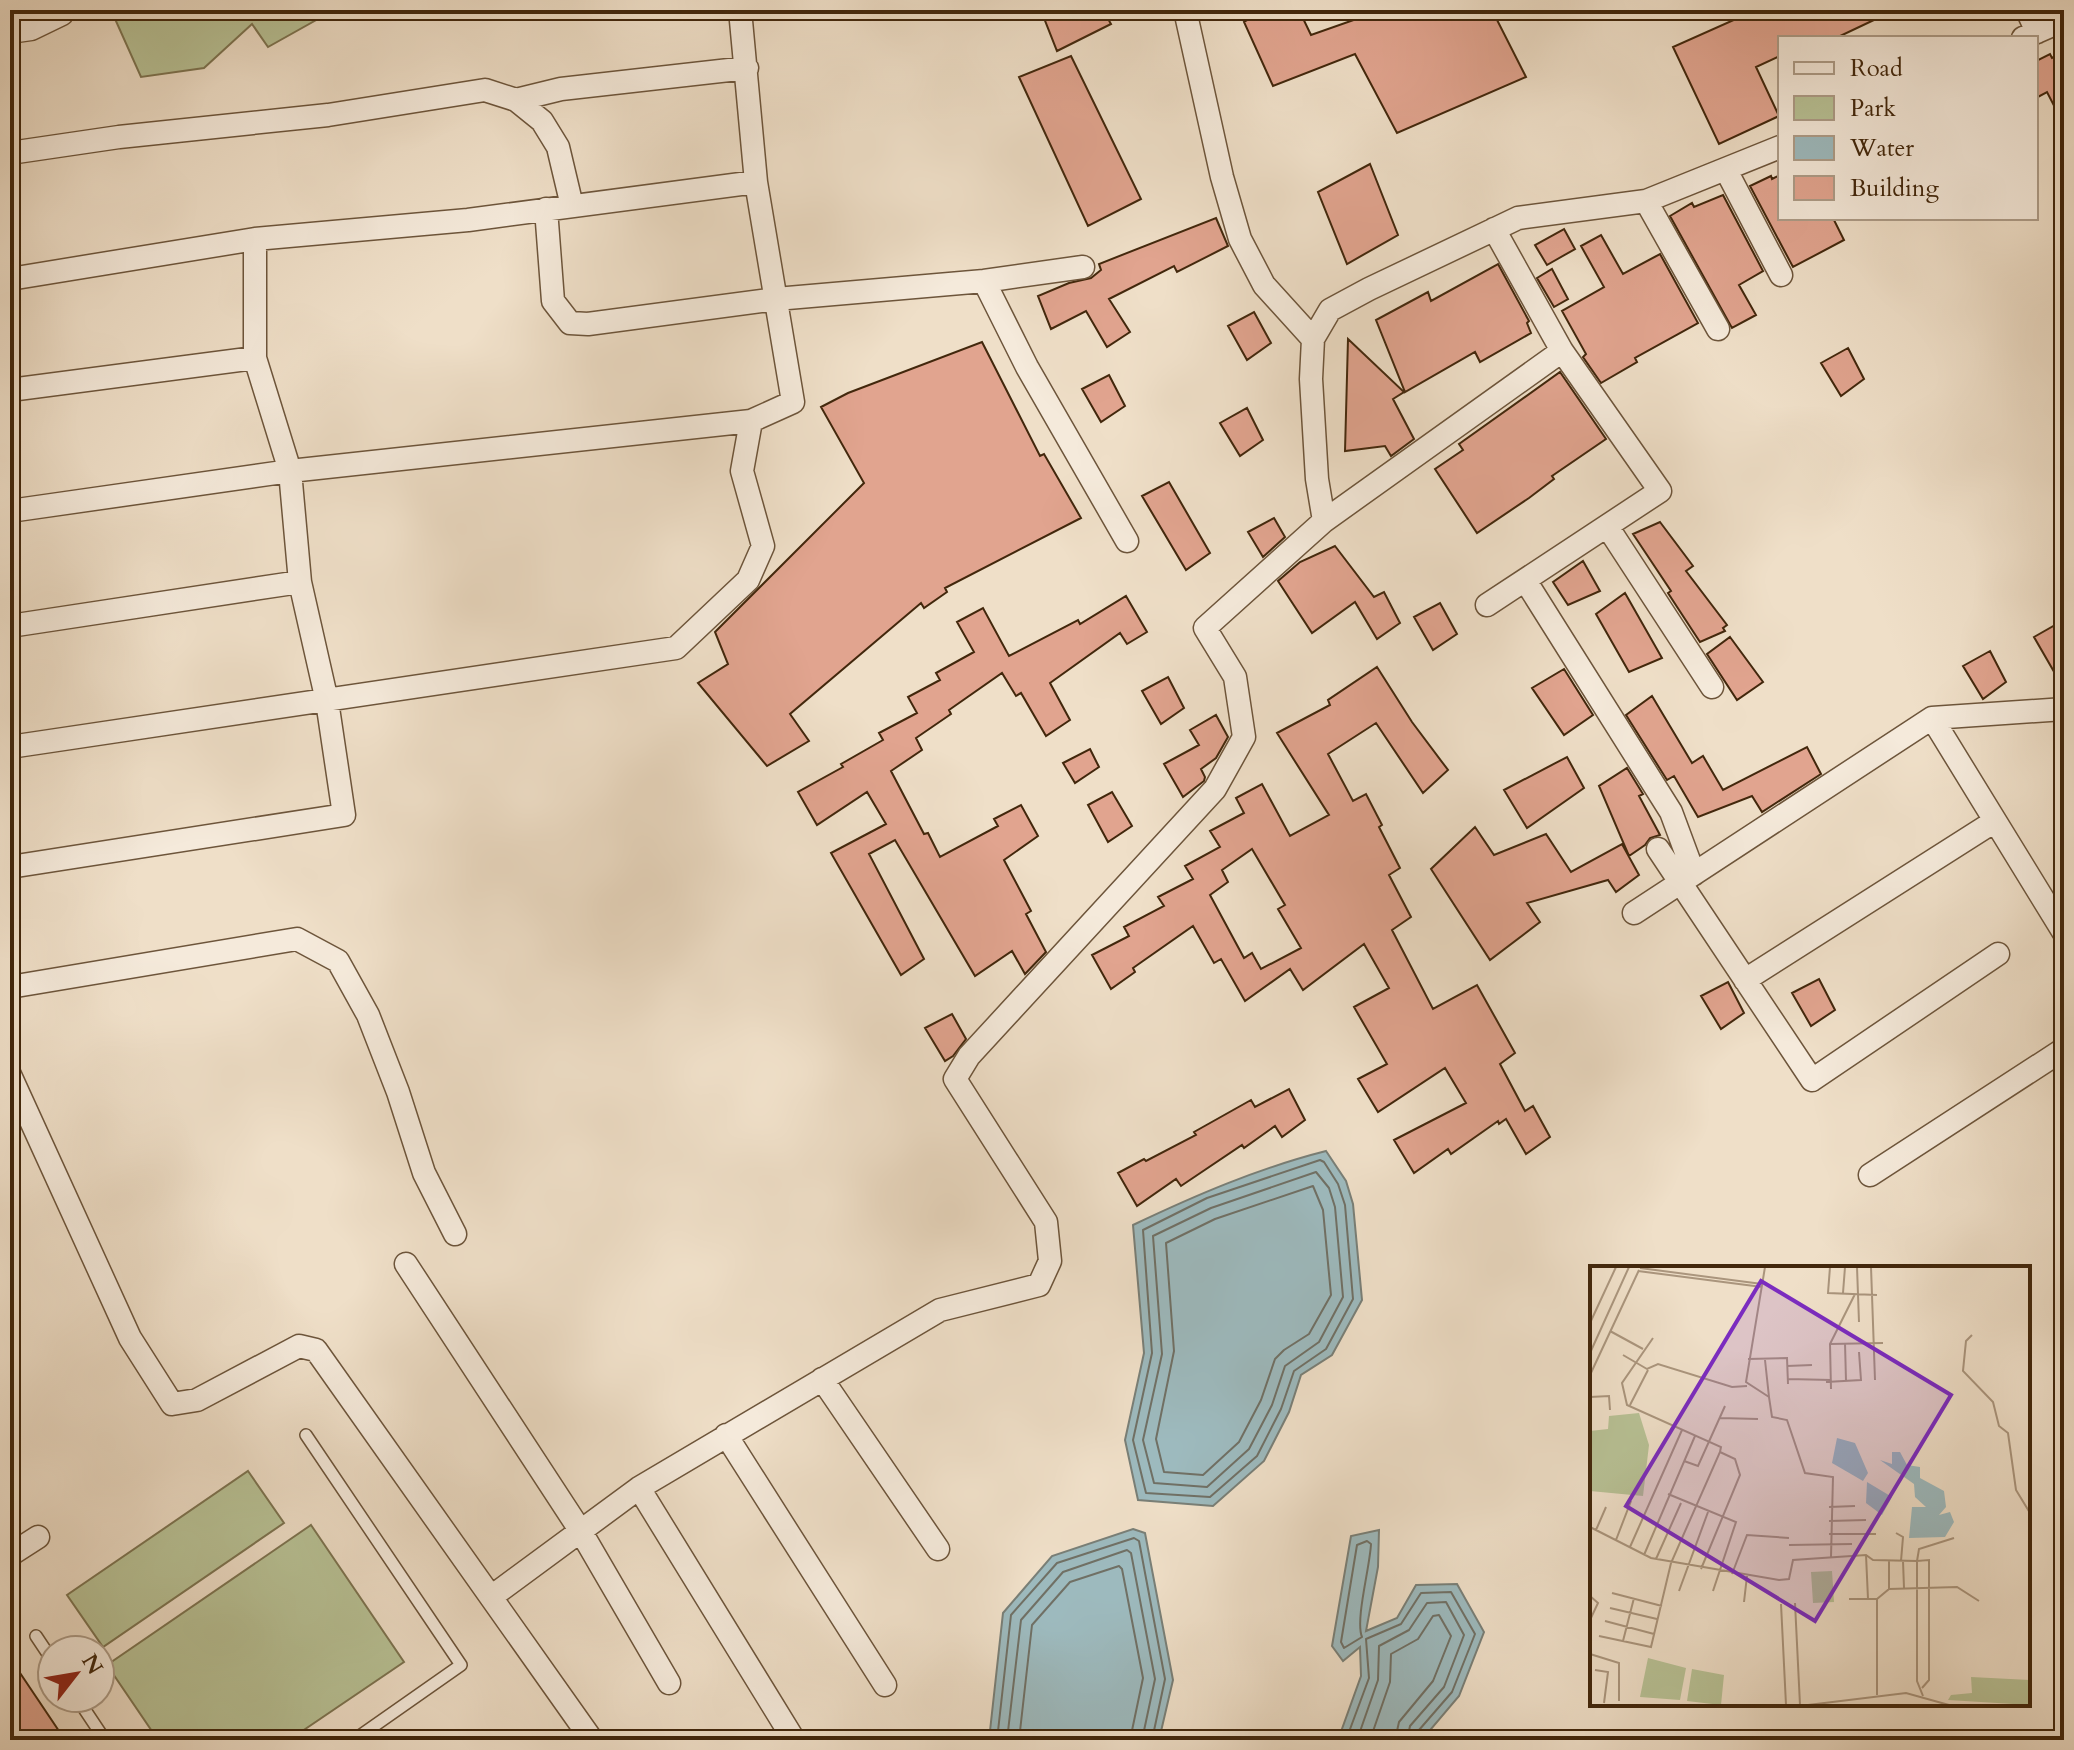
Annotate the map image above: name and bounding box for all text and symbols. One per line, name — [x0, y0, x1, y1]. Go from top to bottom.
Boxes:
legend — [1778, 36, 2038, 220]
text: Road — [1850, 52, 1903, 85]
text: Park — [1850, 92, 1896, 125]
text: Water — [1849, 132, 1914, 165]
text: Building — [1850, 172, 1940, 205]
inset map — [1590, 1266, 2030, 1706]
north arrow — [36, 1634, 116, 1714]
text: N — [75, 1648, 110, 1680]

